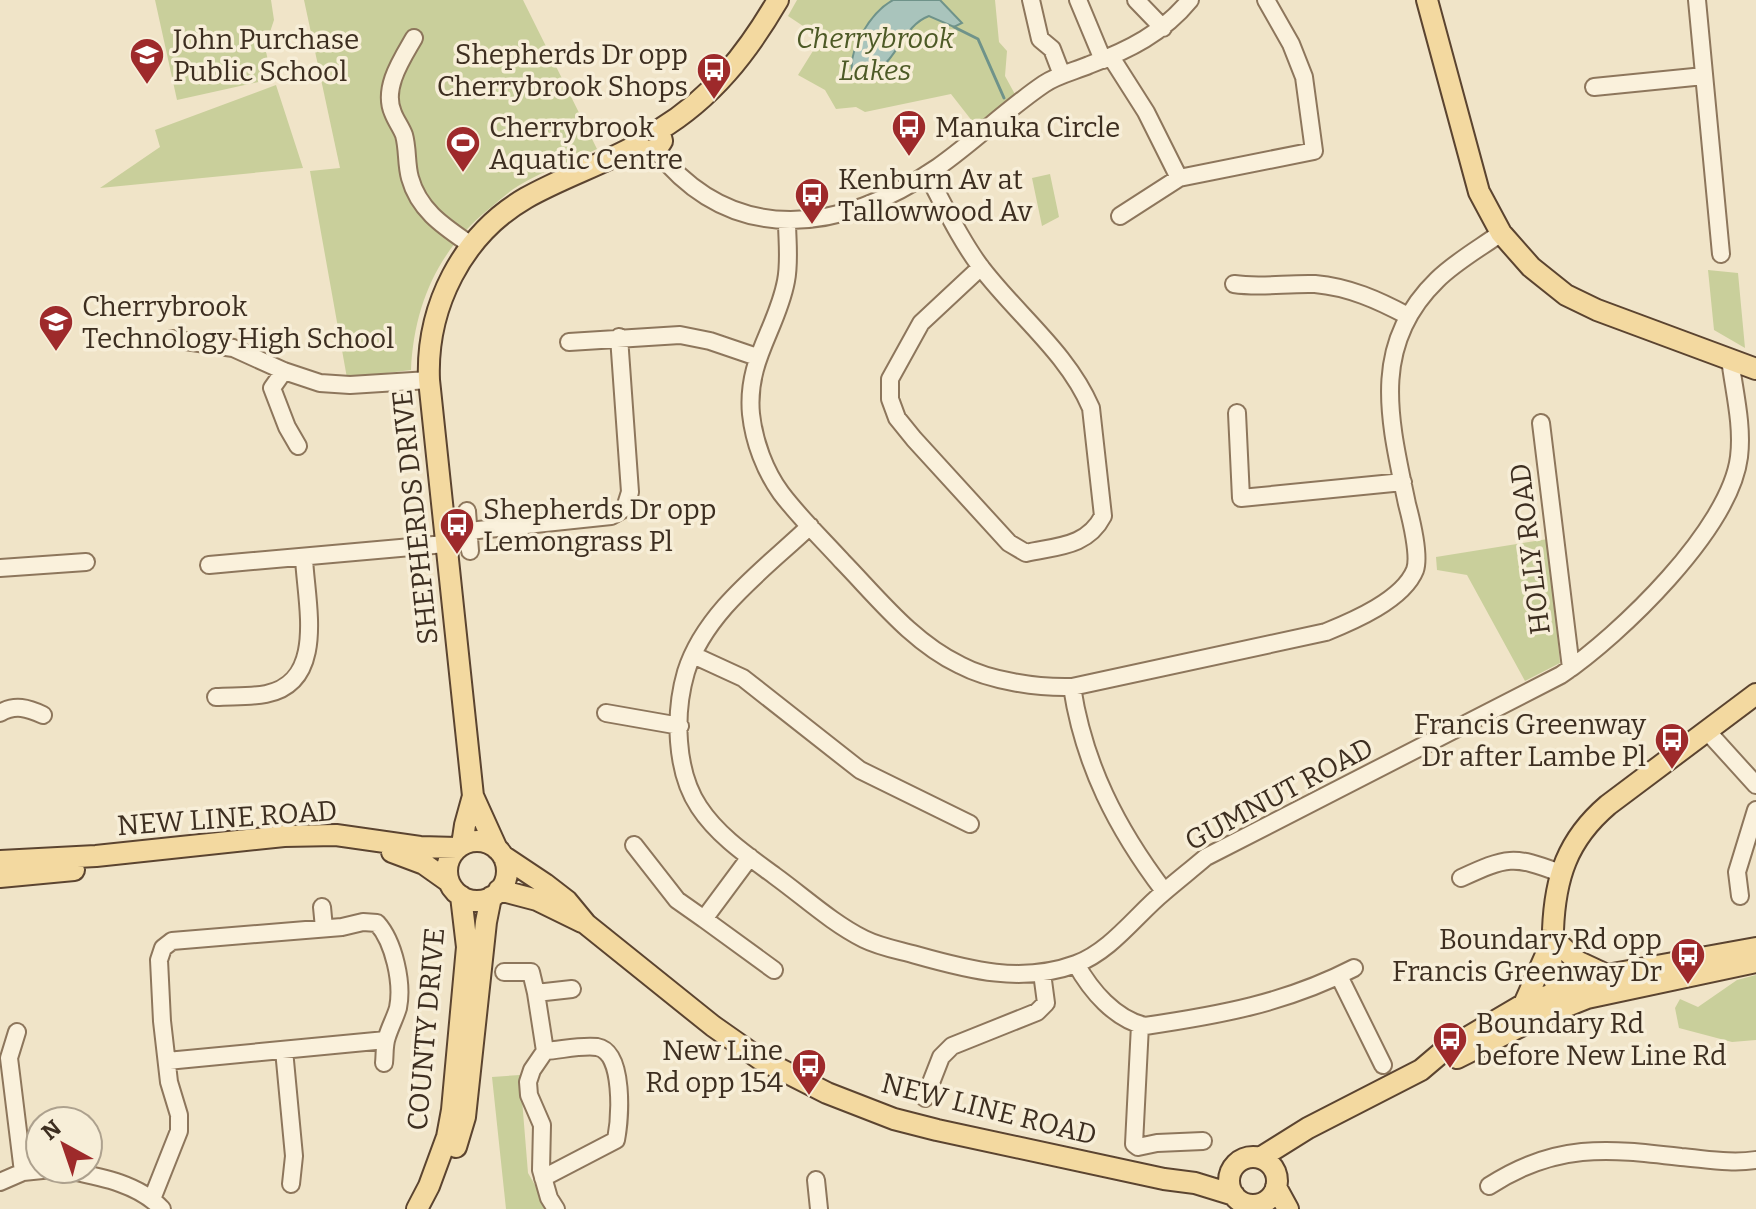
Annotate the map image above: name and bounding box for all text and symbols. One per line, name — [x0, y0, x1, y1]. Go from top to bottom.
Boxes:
park label: Cherrybrook Lakes — [796, 22, 955, 87]
place label: John Purchase Public School — [172, 23, 359, 88]
school or university icon: John Purchase Public School — [128, 36, 166, 86]
place label: Shepherds Dr opp Cherrybrook Shops — [437, 38, 688, 103]
bus stop icon: Shepherds Dr opp Cherrybrook Shops — [695, 51, 733, 101]
bus stop icon: Manuka Circle — [890, 108, 928, 158]
place label: Cherrybrook Aquatic Centre — [489, 111, 683, 176]
place label: Manuka Circle — [935, 111, 1120, 144]
sports icon: Cherrybrook Aquatic Centre — [444, 124, 482, 174]
place label: Kenburn Av at Tallowwood Av — [838, 163, 1033, 228]
bus stop icon: Kenburn Av at Tallowwood Av — [793, 176, 831, 226]
place label: Cherrybrook Technology High School — [82, 290, 394, 355]
school or university icon: Cherrybrook Technology High School — [37, 303, 75, 353]
street label: SHEPHERDS DRIVE — [385, 388, 445, 646]
street label: HOLLY ROAD — [1503, 461, 1557, 637]
place label: Shepherds Dr opp Lemongrass Pl — [483, 493, 716, 558]
bus stop icon: Shepherds Dr opp Lemongrass Pl — [438, 506, 476, 556]
place label: Francis Greenway Dr after Lambe Pl — [1414, 708, 1646, 773]
bus stop icon: Francis Greenway Dr after Lambe Pl — [1653, 721, 1691, 771]
street label: GUMNUT ROAD — [1179, 731, 1379, 857]
street label: NEW LINE ROAD — [116, 794, 338, 842]
place label: Boundary Rd opp Francis Greenway Dr — [1392, 923, 1662, 988]
street label: COUNTY DRIVE — [401, 926, 451, 1132]
bus stop icon: Boundary Rd opp Francis Greenway Dr — [1669, 936, 1707, 986]
place label: Boundary Rd before New Line Rd — [1476, 1007, 1727, 1072]
bus stop icon: Boundary Rd before New Line Rd — [1431, 1020, 1469, 1070]
place label: New Line Rd opp 154 — [645, 1034, 783, 1099]
bus stop icon: New Line Rd opp 154 — [790, 1047, 828, 1097]
street label: NEW LINE ROAD — [878, 1066, 1100, 1152]
north arrow — [24, 1105, 104, 1185]
text: N — [36, 1114, 67, 1146]

